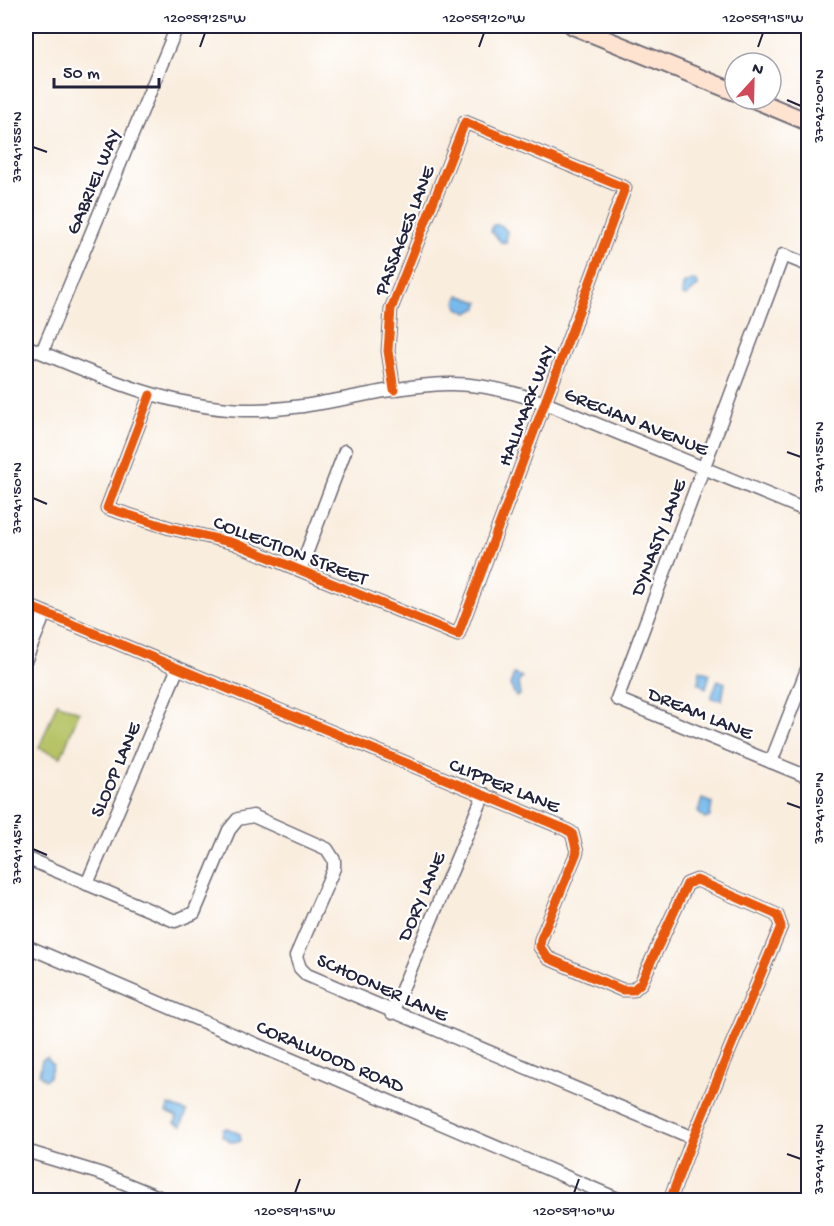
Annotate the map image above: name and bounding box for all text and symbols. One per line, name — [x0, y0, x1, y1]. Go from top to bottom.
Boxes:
text: 120°59'25"W — [163, 10, 246, 28]
text: 120°59'20"W — [442, 10, 526, 28]
text: 120°59'15"W — [722, 10, 804, 28]
scale bar — [54, 51, 159, 89]
north arrow — [723, 51, 783, 111]
text: N — [749, 60, 766, 81]
text: 50 m — [63, 64, 100, 85]
text: 37°42'00"N — [811, 69, 829, 144]
text: 37°41'55"N — [9, 111, 27, 184]
street label: GABRIEL WAY — [63, 126, 128, 239]
street label: PASSAGES LANE — [371, 162, 442, 300]
street label: HALLMARK WAY — [495, 342, 562, 470]
street label: GRECIAN AVENUE — [560, 384, 712, 463]
text: 37°41'55"N — [811, 421, 829, 494]
text: 37°41'50"N — [9, 462, 27, 535]
street label: DYNASTY LANE — [627, 475, 694, 602]
street label: COLLECTION STREET — [209, 512, 371, 593]
street label: DREAM LANE — [642, 683, 757, 747]
street label: SLOOP LANE — [87, 718, 148, 821]
street label: CLIPPER LANE — [445, 755, 564, 820]
text: 37°41'50"N — [811, 772, 829, 845]
text: 37°41'45"N — [9, 814, 27, 885]
street label: DORY LANE — [393, 848, 453, 947]
street label: SCHOONER LANE — [312, 950, 452, 1029]
street label: CORALWOOD ROAD — [252, 1017, 408, 1100]
text: 37°41'45"N — [811, 1124, 829, 1195]
text: 120°59'15"W — [254, 1203, 336, 1221]
text: 120°59'10"W — [532, 1203, 615, 1221]

